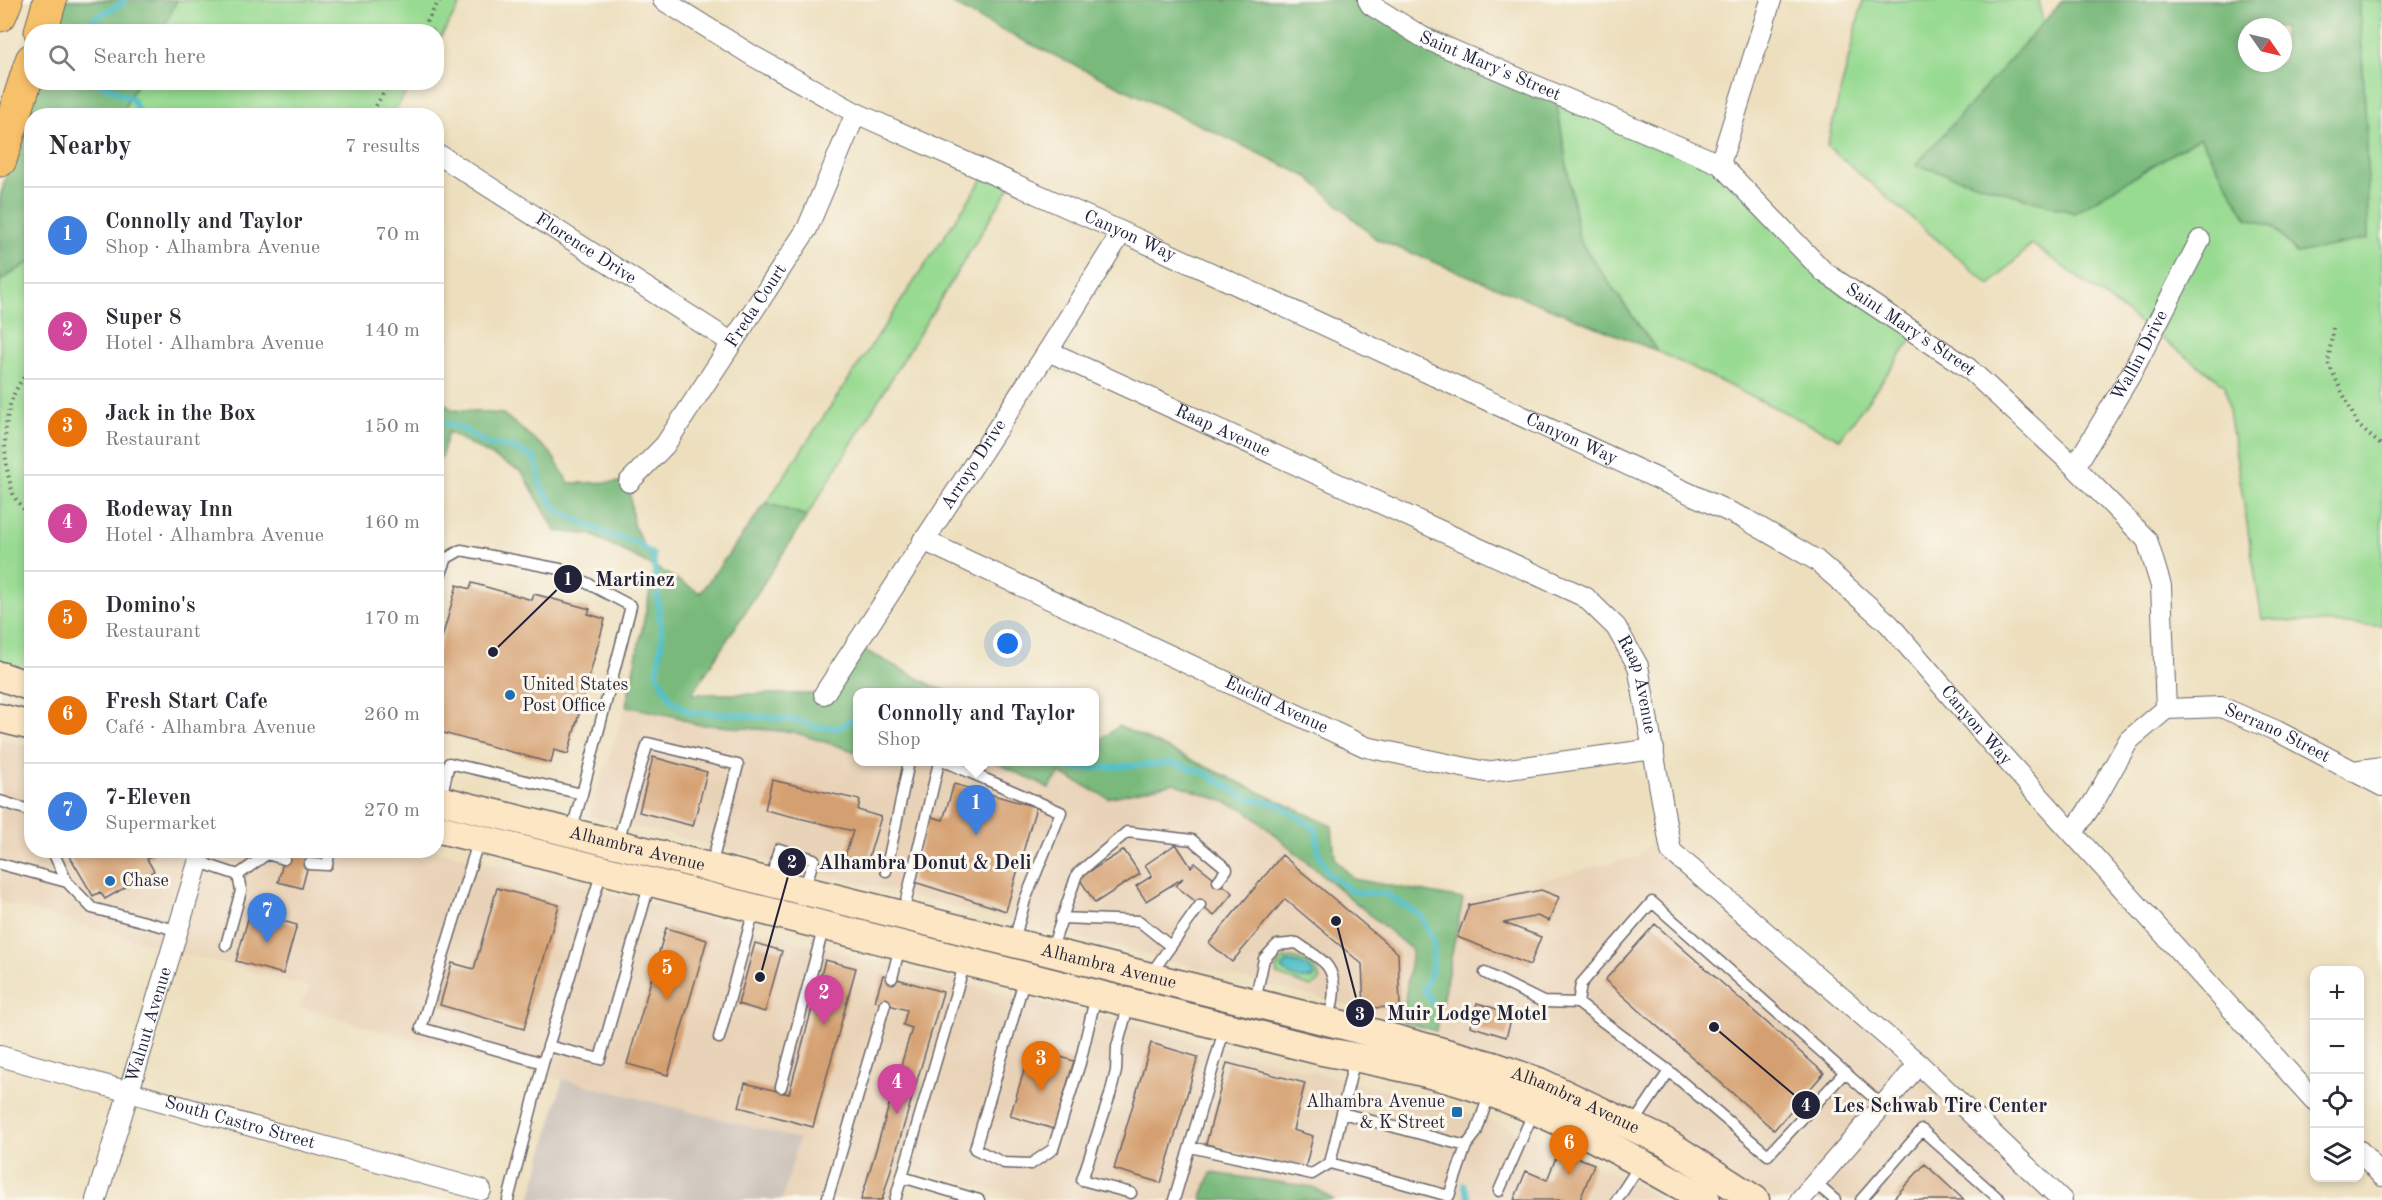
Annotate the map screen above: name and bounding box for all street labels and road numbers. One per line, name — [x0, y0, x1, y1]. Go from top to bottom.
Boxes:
street label: Saint Mary's Street — [1417, 28, 1563, 104]
street label: Canyon Way — [1081, 207, 1179, 265]
street label: Florence Drive — [532, 210, 639, 288]
street label: Freda Court — [723, 261, 790, 351]
street label: Saint Mary's Street — [1842, 280, 1979, 379]
street label: Wallin Drive — [2108, 308, 2171, 404]
street label: Raap Avenue — [1172, 401, 1273, 460]
street label: Canyon Way — [1523, 410, 1621, 468]
street label: Arroyo Drive — [938, 416, 1010, 513]
street label: Raap Avenue — [1614, 632, 1659, 735]
street label: Euclid Avenue — [1222, 673, 1331, 737]
street label: Canyon Way — [1937, 682, 2016, 769]
street label: Serrano Street — [2222, 701, 2333, 766]
street label: Alhambra Avenue — [567, 823, 707, 875]
street label: Alhambra Avenue — [1039, 941, 1178, 992]
street label: Walnut Avenue — [123, 965, 175, 1085]
street label: Alhambra Avenue — [1508, 1064, 1642, 1137]
street label: South Castro Street — [163, 1093, 317, 1152]

